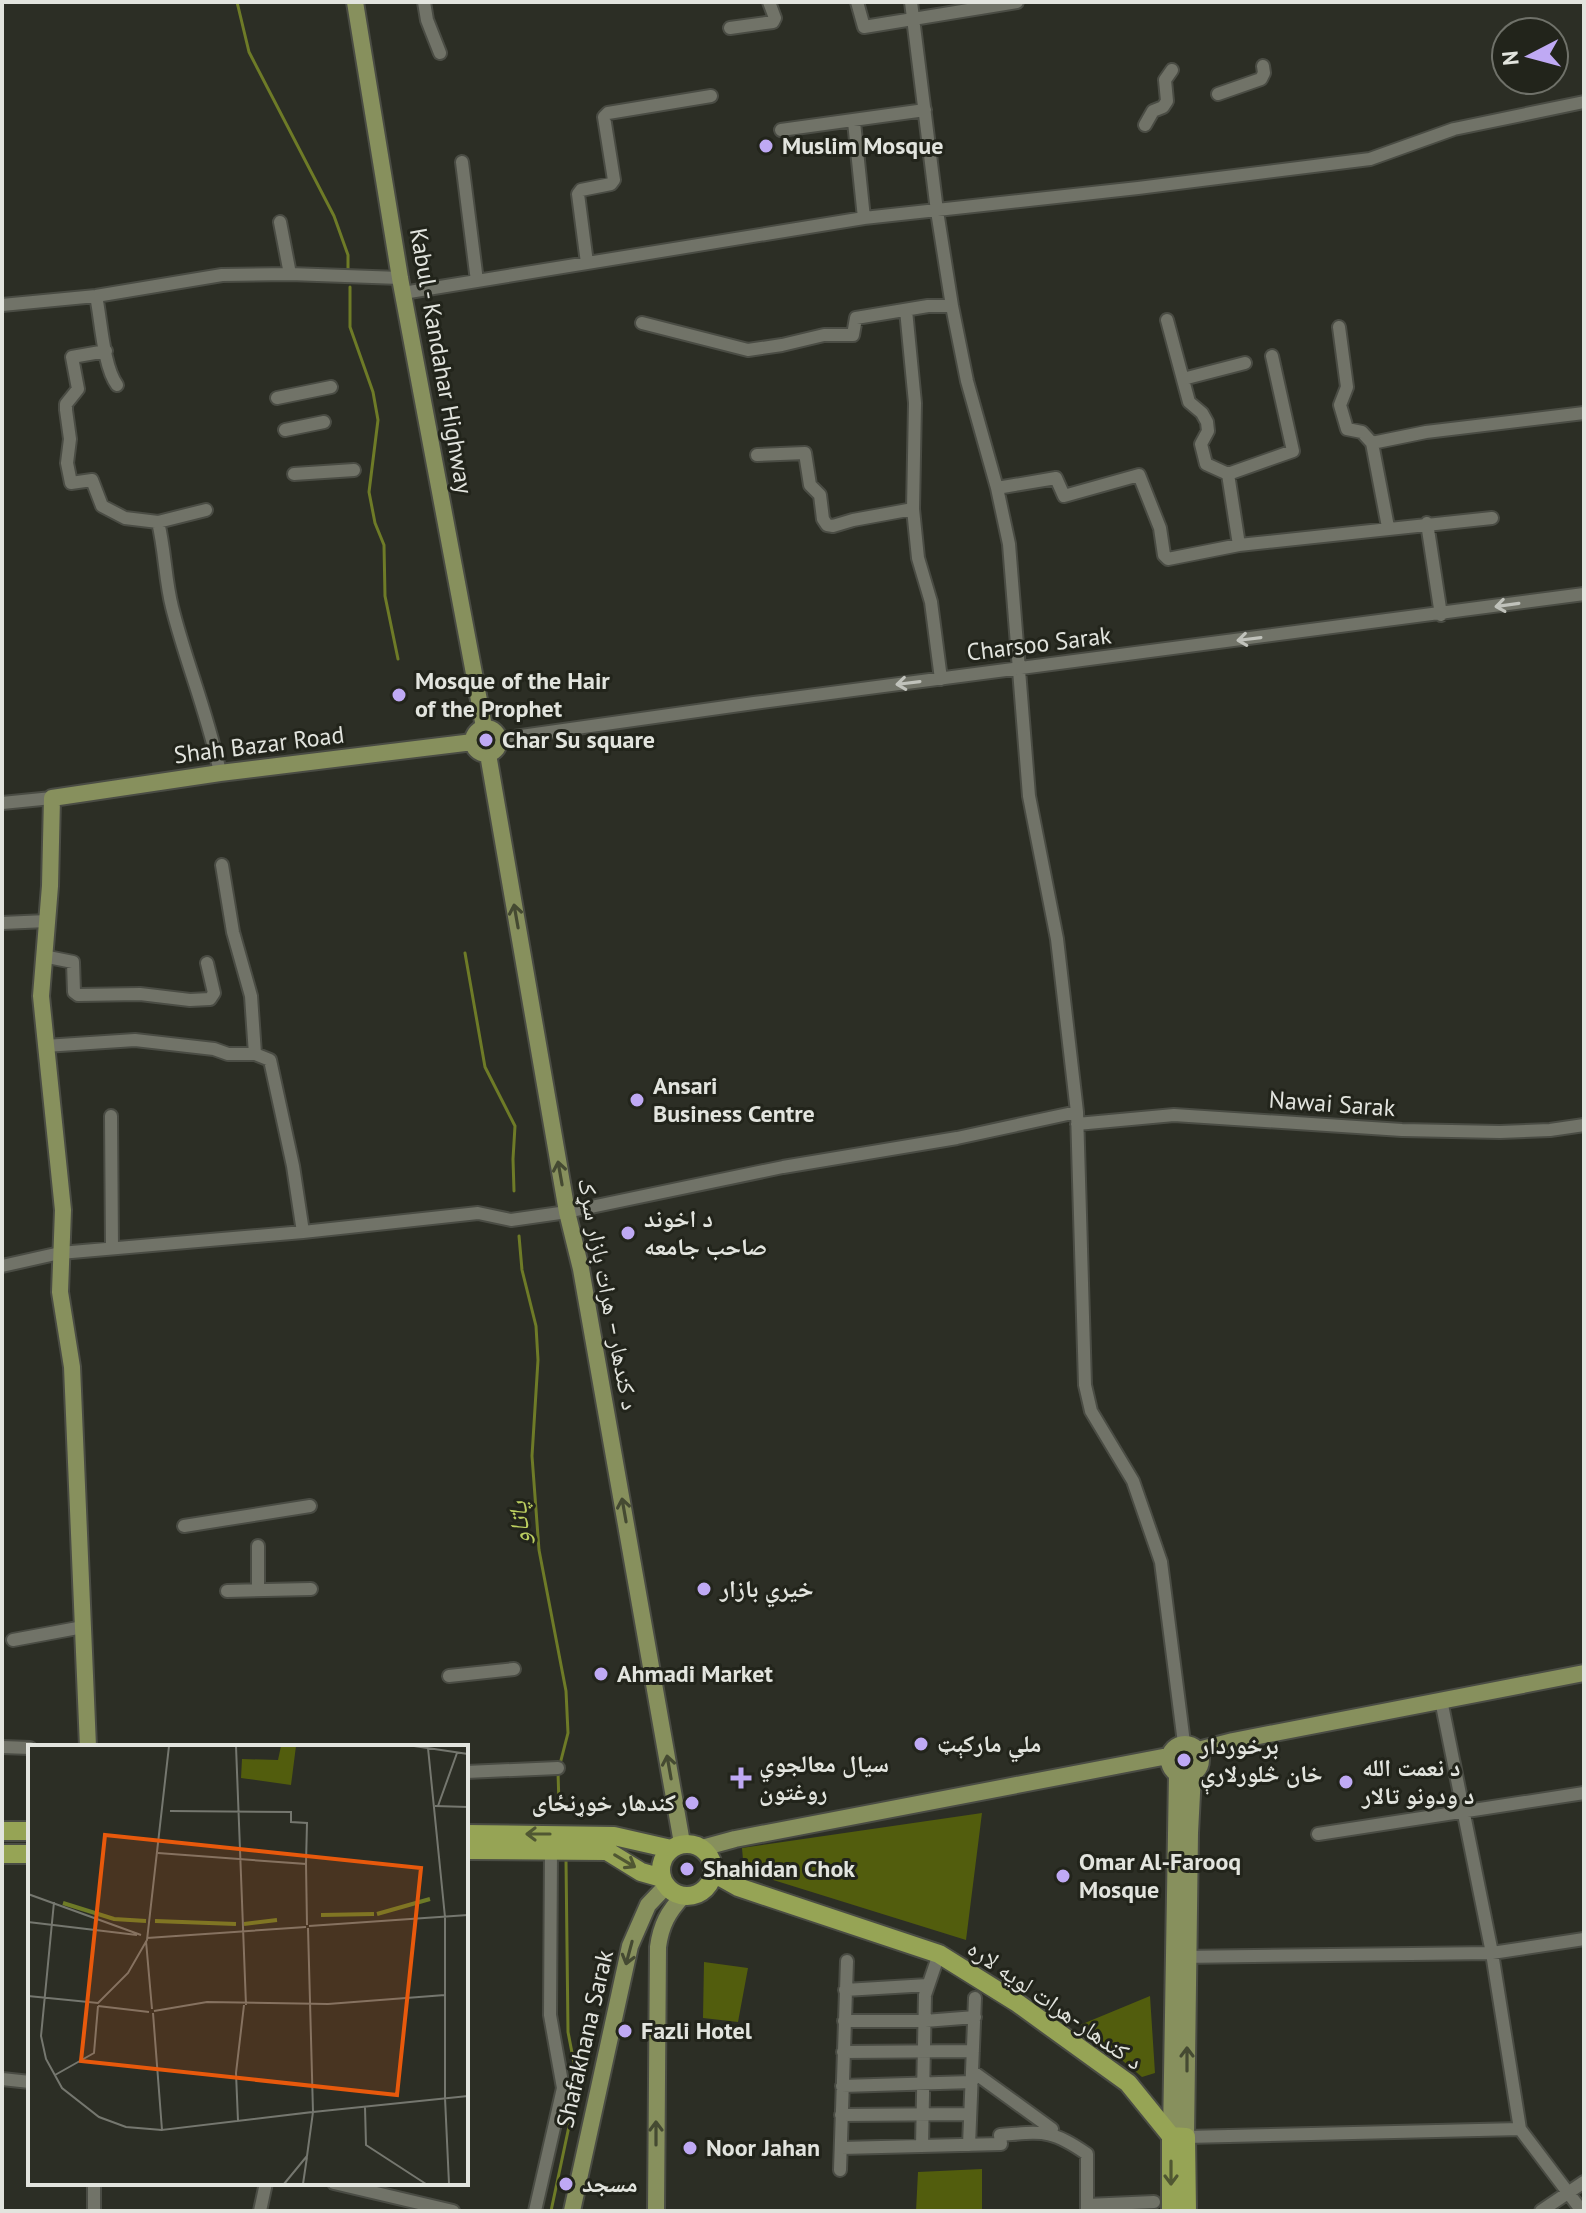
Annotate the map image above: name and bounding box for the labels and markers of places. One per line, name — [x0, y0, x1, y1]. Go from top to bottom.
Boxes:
place label: Muslim Mosque — [782, 130, 943, 161]
marker: Muslim Mosque — [757, 137, 775, 155]
place label: Mosque of the Hair of the Prophet — [415, 665, 610, 724]
marker: Mosque of the Hair of the Prophet — [390, 686, 408, 704]
place label: Char Su square — [502, 724, 655, 755]
marker: Char Su square — [477, 731, 495, 749]
place label: Ansari Business Centre — [653, 1070, 815, 1129]
marker: Ansari Business Centre — [628, 1091, 646, 1109]
place label: د اخوند صاحب جامعه — [644, 1203, 767, 1262]
marker: د اخوند صاحب جامعه — [619, 1224, 637, 1242]
place label: خیري بازار — [719, 1573, 813, 1608]
marker: خیري بازار — [695, 1580, 713, 1598]
place label: Ahmadi Market — [617, 1658, 774, 1689]
marker: Ahmadi Market — [592, 1665, 610, 1683]
place label: ملي مارکېټ — [937, 1728, 1041, 1763]
place label: برخوردار خان څلورلارې — [1199, 1730, 1323, 1795]
marker: ملي مارکېټ — [912, 1735, 930, 1753]
place label: سيال معالجوي روغتون — [759, 1748, 889, 1807]
marker: برخوردار خان څلورلارې — [1175, 1751, 1193, 1769]
place label: د نعمت الله د ودونو تالار — [1361, 1752, 1475, 1811]
marker: سيال معالجوي روغتون — [730, 1767, 752, 1789]
marker: د نعمت الله د ودونو تالار — [1337, 1773, 1355, 1791]
place label: کندهار خوړنځای — [531, 1787, 676, 1818]
marker: کندهار خوړنځای — [683, 1794, 701, 1812]
place label: Omar Al-Farooq Mosque — [1079, 1846, 1241, 1905]
place label: Shahidan Chok — [703, 1853, 855, 1884]
marker: Shahidan Chok — [678, 1860, 696, 1878]
marker: Omar Al-Farooq Mosque — [1054, 1867, 1072, 1885]
place label: Fazli Hotel — [641, 2015, 753, 2046]
marker: Fazli Hotel — [616, 2022, 634, 2040]
place label: Noor Jahan — [706, 2132, 820, 2163]
marker: Noor Jahan — [681, 2139, 699, 2157]
place label: مسجد — [582, 2168, 638, 2199]
marker: مسجد — [557, 2175, 575, 2193]

